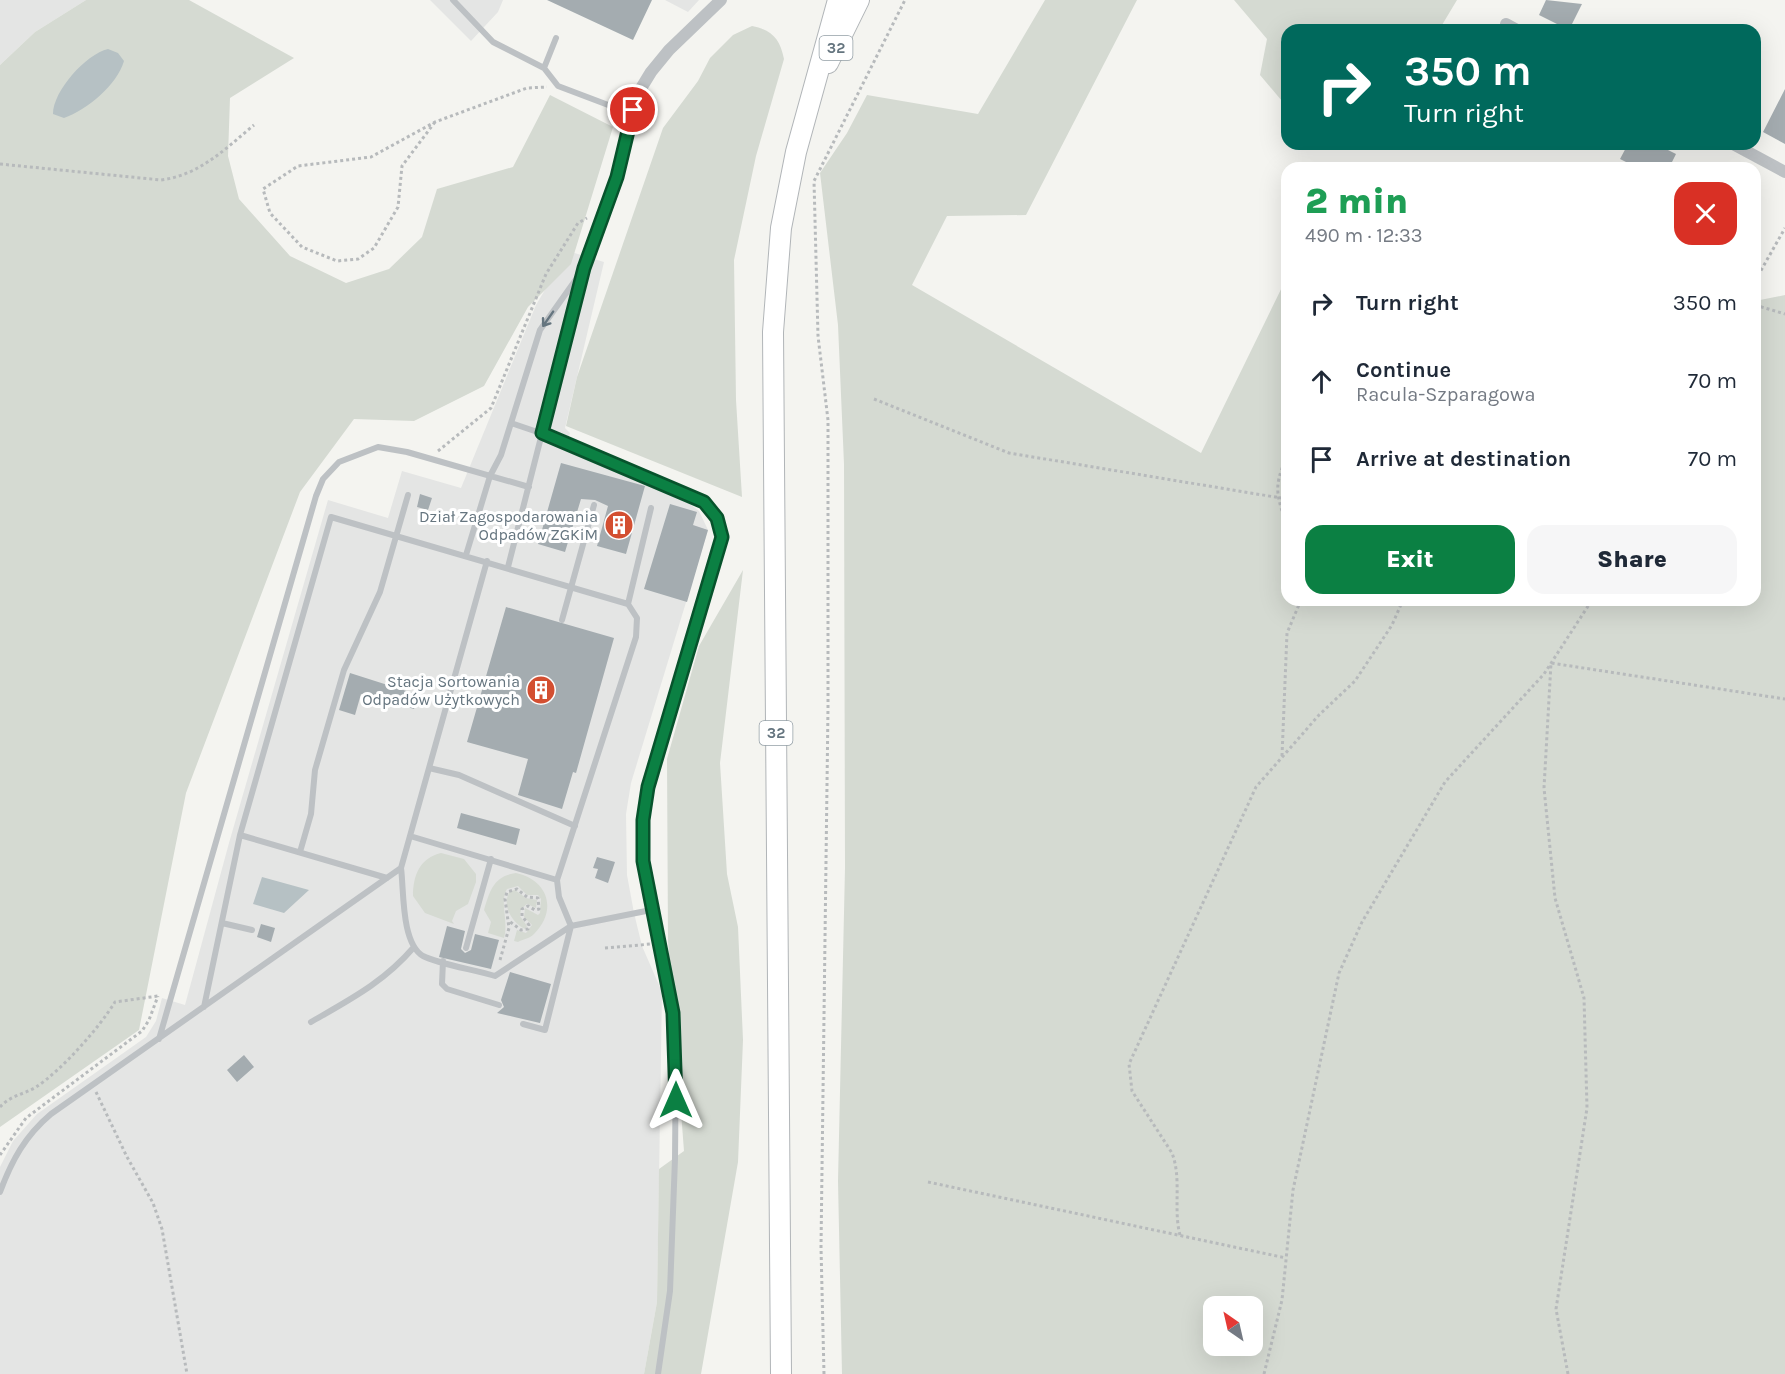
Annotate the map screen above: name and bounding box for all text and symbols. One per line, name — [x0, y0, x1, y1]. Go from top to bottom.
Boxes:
road number: 32 — [820, 36, 852, 60]
text: 350 m — [1404, 46, 1532, 96]
icon: right — [1305, 48, 1383, 126]
pin — [607, 84, 658, 135]
icon: arrive — [616, 93, 649, 126]
text: Turn right — [1404, 97, 1524, 129]
text: 2 min — [1305, 180, 1408, 222]
button: close — [1674, 182, 1737, 245]
text: 490 m · 12:33 — [1305, 224, 1423, 247]
icon: right — [1305, 287, 1338, 320]
text: Turn right — [1356, 290, 1459, 316]
text: 350 m — [1673, 290, 1737, 316]
one-way arrow — [542, 310, 554, 327]
text: Continue — [1356, 357, 1451, 383]
icon: ahead — [1305, 365, 1338, 398]
text: 70 m — [1688, 368, 1737, 394]
text: Racula-Szparagowa — [1356, 383, 1536, 406]
icon: arrive — [1305, 443, 1338, 476]
text: Arrive at destination — [1356, 446, 1571, 472]
text: 70 m — [1688, 446, 1737, 472]
place label: Dział Zagospodarowania Odpadów ZGKiM — [419, 507, 598, 544]
building icon: Dział Zagospodarowania Odpadów ZGKiM — [603, 509, 635, 541]
button: Exit — [1305, 525, 1515, 594]
button: Share — [1527, 525, 1737, 594]
place label: Stacja Sortowania Odpadów Użytkowych — [362, 672, 520, 709]
building icon: Stacja Sortowania Odpadów Użytkowych — [525, 674, 557, 706]
road number: 32 — [760, 721, 792, 745]
position arrow — [644, 1068, 708, 1132]
north arrow — [1203, 1296, 1263, 1356]
map controls — [1203, 1296, 1263, 1356]

